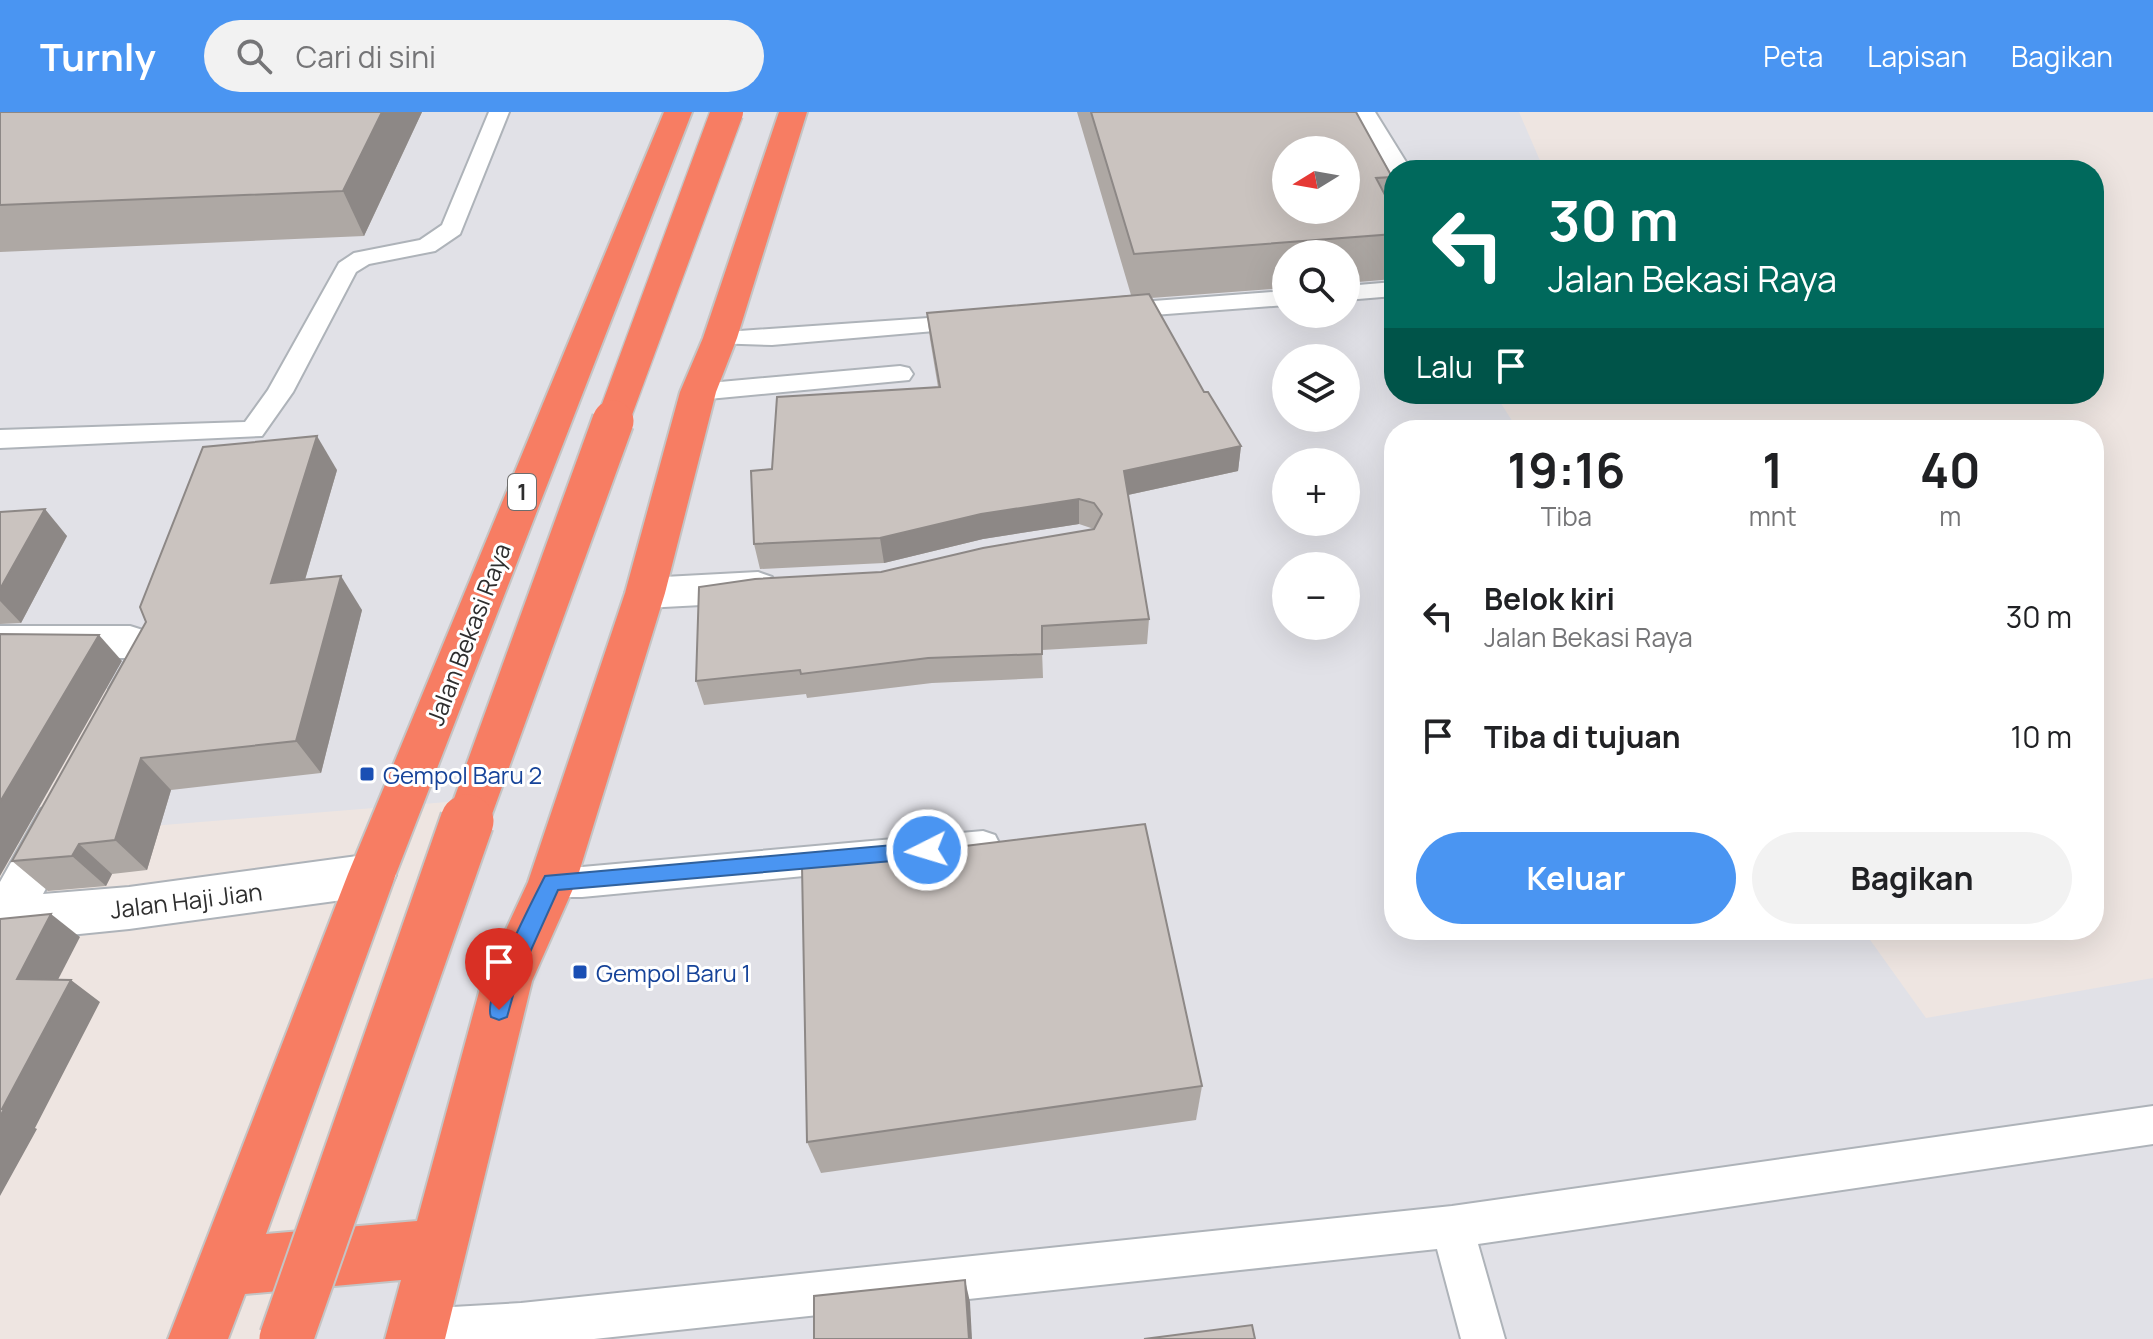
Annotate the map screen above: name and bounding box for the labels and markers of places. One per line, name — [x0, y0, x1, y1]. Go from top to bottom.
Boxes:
place label: Gempol Baru 2 — [383, 758, 542, 791]
marker: Gempol Baru 2 — [358, 765, 376, 783]
pin — [465, 928, 533, 1010]
place label: Gempol Baru 1 — [596, 956, 751, 989]
marker: Gempol Baru 1 — [571, 963, 589, 981]

